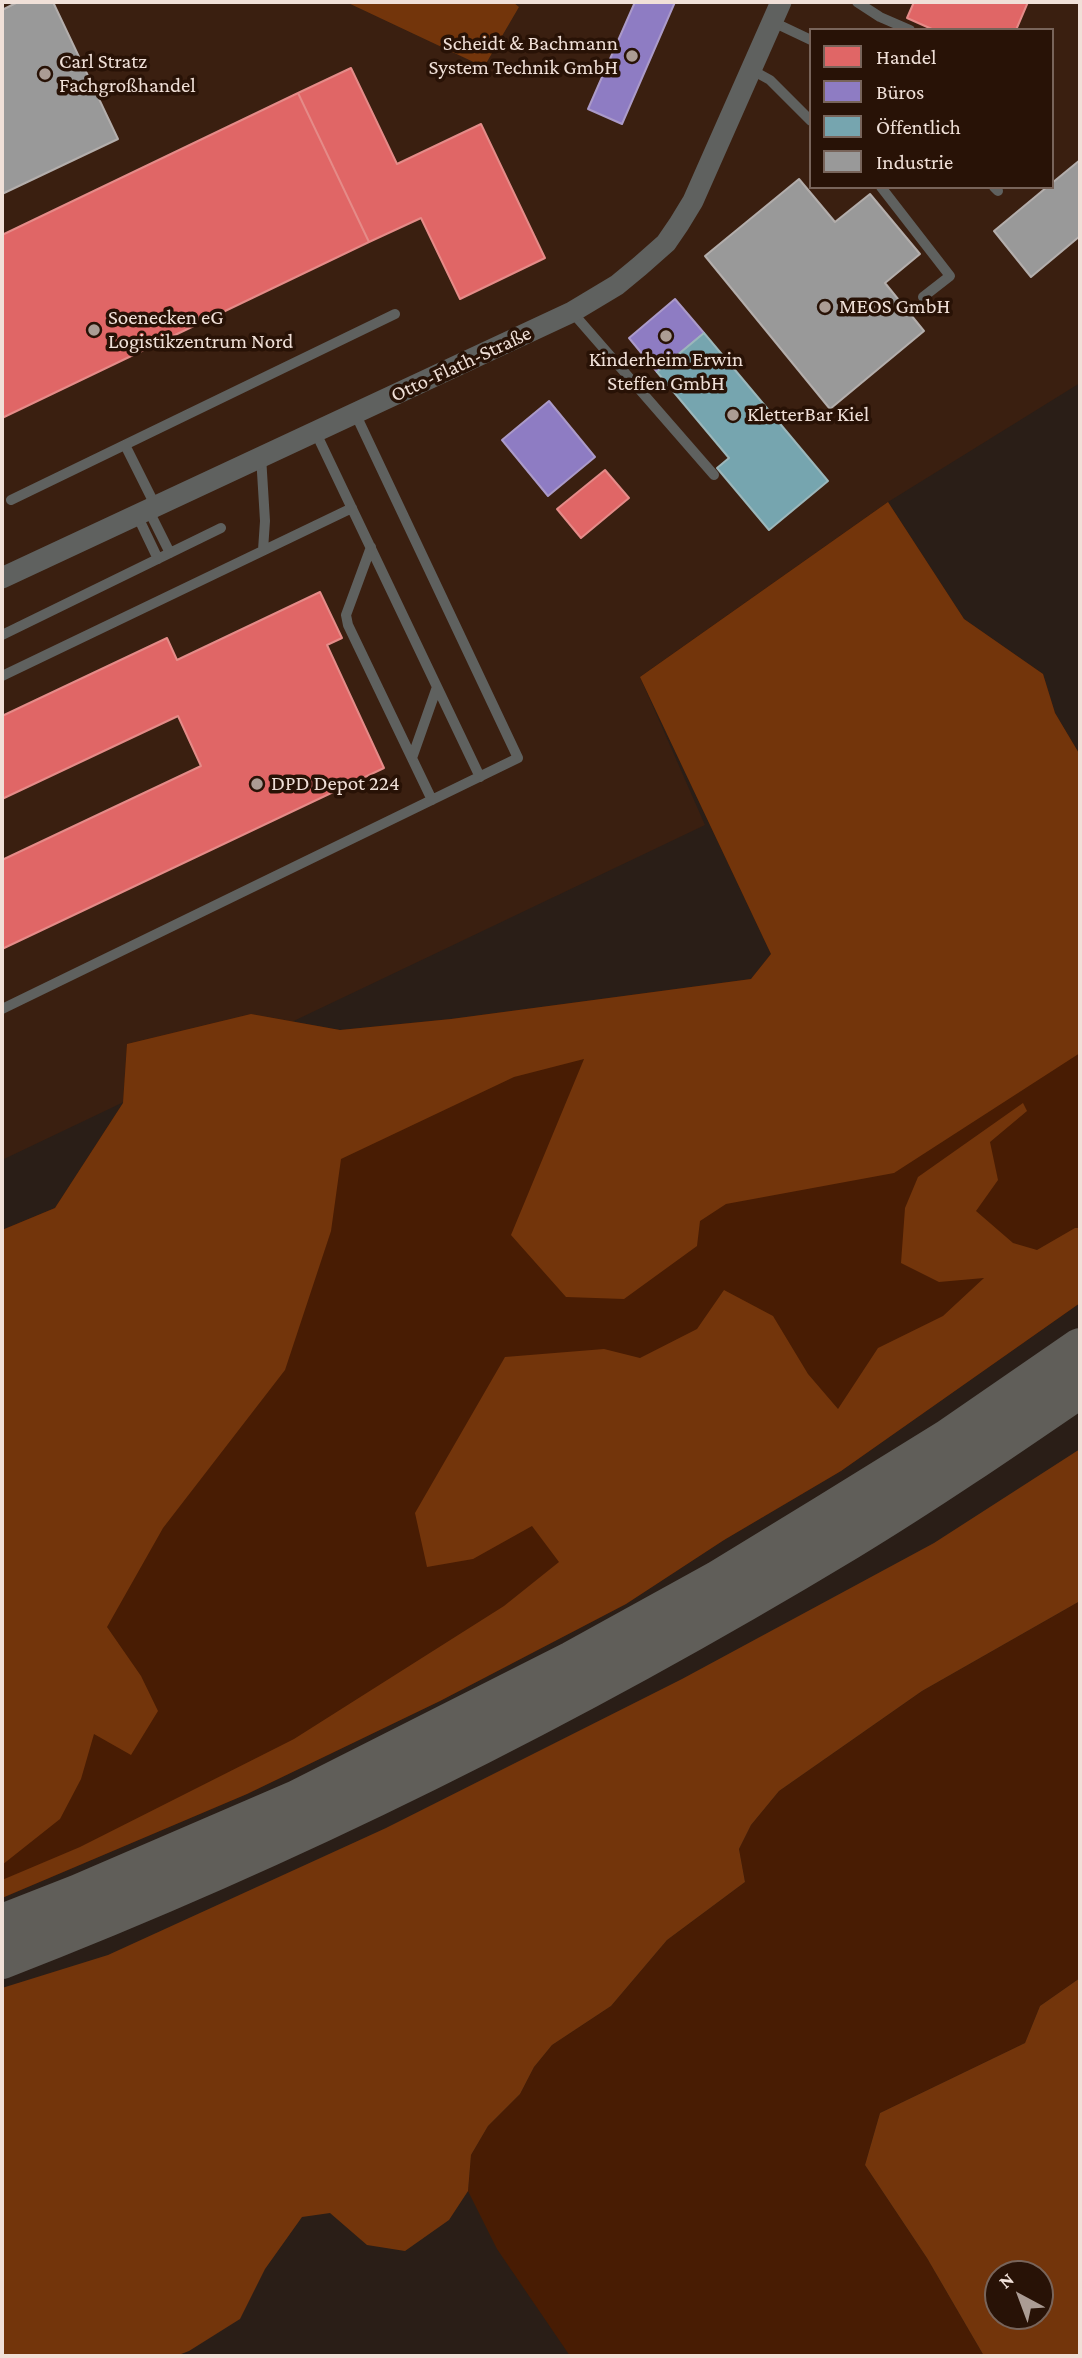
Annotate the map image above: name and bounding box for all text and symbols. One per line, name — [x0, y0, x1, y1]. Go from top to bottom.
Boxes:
legend — [809, 28, 1054, 189]
place label: Scheidt & Bachmann System Technik GmbH — [429, 31, 618, 81]
text: Handel — [876, 45, 937, 69]
marker: Scheidt & Bachmann System Technik GmbH — [624, 48, 640, 64]
place label: Carl Stratz Fachgroßhandel — [59, 49, 196, 99]
marker: Carl Stratz Fachgroßhandel — [37, 66, 53, 82]
text: Büros — [876, 80, 924, 104]
text: Öffentlich — [876, 115, 961, 139]
text: Industrie — [876, 150, 953, 174]
place label: MEOS GmbH — [839, 294, 950, 320]
marker: MEOS GmbH — [817, 299, 833, 315]
place label: Soenecken eG Logistikzentrum Nord — [108, 305, 293, 355]
street label: Otto-Flath-Straße — [387, 320, 535, 408]
marker: Soenecken eG Logistikzentrum Nord — [86, 322, 102, 338]
marker: Kinderheim Erwin Steffen GmbH — [658, 328, 674, 344]
place label: Kinderheim Erwin Steffen GmbH — [589, 347, 743, 397]
place label: KletterBar Kiel — [747, 402, 869, 428]
marker: KletterBar Kiel — [725, 407, 741, 423]
place label: DPD Depot 224 — [271, 771, 400, 797]
marker: DPD Depot 224 — [249, 776, 265, 792]
north arrow — [984, 2260, 1054, 2330]
text: N — [994, 2268, 1018, 2292]

